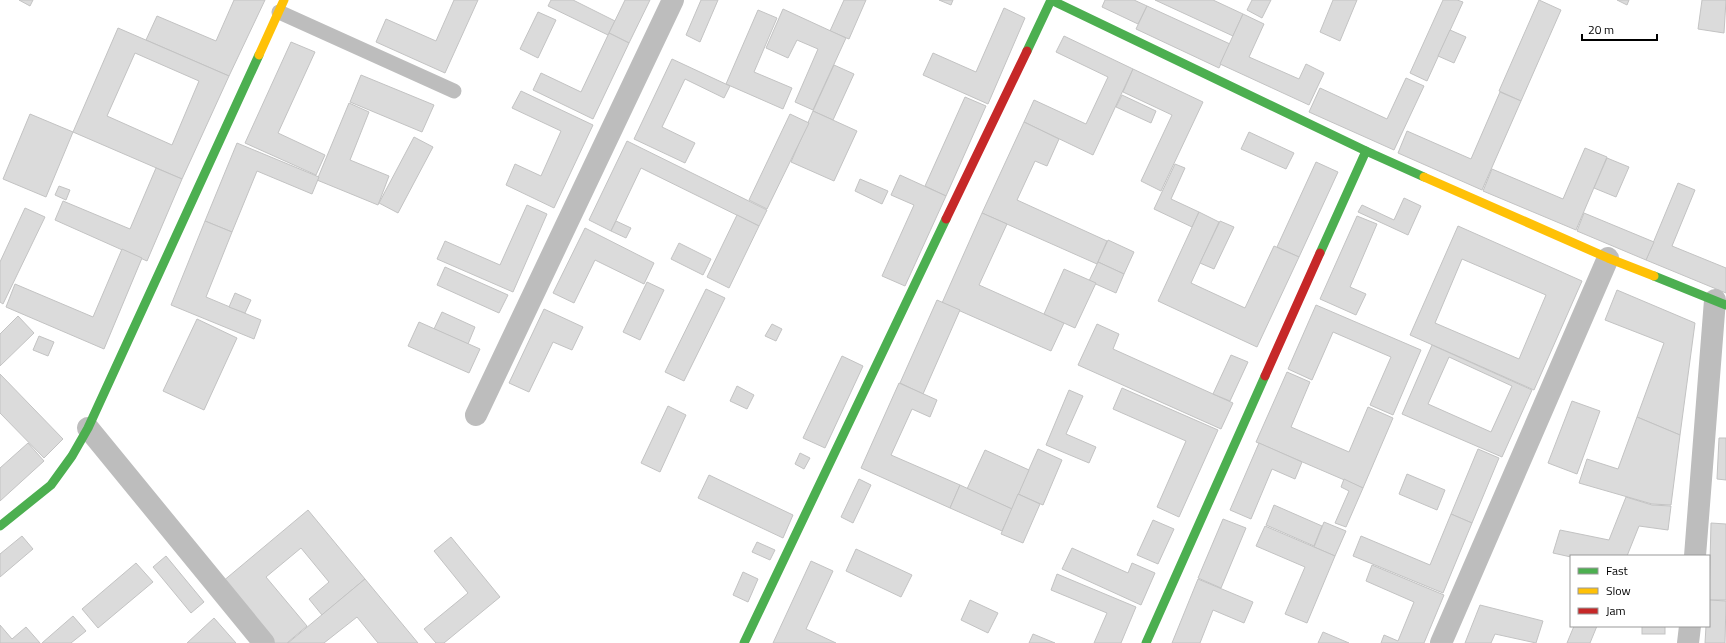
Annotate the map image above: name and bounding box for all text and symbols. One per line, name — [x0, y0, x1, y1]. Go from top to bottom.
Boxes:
scale bar — [1582, 16, 1657, 42]
text: 20 m — [1588, 20, 1614, 39]
legend — [1570, 555, 1710, 627]
text: Fast — [1606, 561, 1629, 580]
text: Slow — [1606, 581, 1631, 600]
text: Jam — [1606, 601, 1626, 620]

